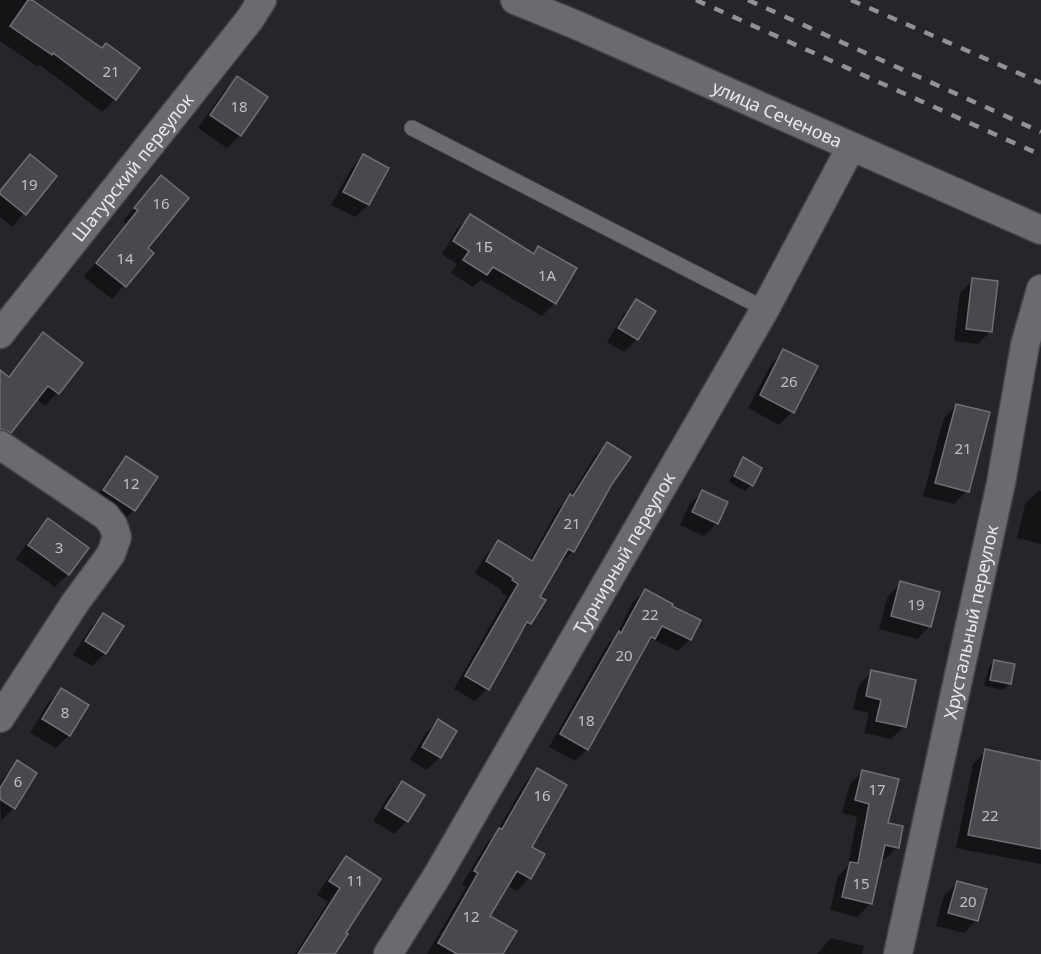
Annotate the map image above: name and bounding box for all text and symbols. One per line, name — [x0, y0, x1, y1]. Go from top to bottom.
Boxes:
house number: 21 — [102, 61, 120, 81]
street label: улица Сеченова — [709, 75, 846, 153]
street label: Шатурский переулок — [66, 88, 199, 246]
house number: 18 — [230, 96, 248, 116]
house number: 19 — [20, 174, 38, 194]
house number: 16 — [152, 193, 170, 213]
house number: 1Б — [475, 236, 493, 256]
house number: 14 — [116, 248, 134, 268]
house number: 1А — [538, 265, 557, 285]
house number: 26 — [780, 371, 798, 391]
house number: 21 — [954, 438, 972, 458]
street label: Турнирный переулок — [567, 467, 680, 639]
house number: 12 — [122, 473, 140, 493]
house number: 21 — [563, 513, 581, 533]
street label: Хрустальный переулок — [938, 522, 1004, 721]
house number: 3 — [55, 537, 63, 557]
house number: 19 — [907, 594, 925, 614]
house number: 22 — [641, 604, 659, 624]
house number: 20 — [615, 645, 633, 665]
house number: 8 — [61, 702, 69, 722]
house number: 18 — [577, 710, 595, 730]
house number: 6 — [14, 771, 22, 791]
house number: 17 — [868, 779, 886, 799]
house number: 16 — [533, 785, 551, 805]
house number: 22 — [981, 805, 999, 825]
house number: 11 — [346, 870, 364, 890]
house number: 15 — [852, 873, 870, 893]
house number: 20 — [959, 891, 977, 911]
house number: 12 — [462, 906, 480, 926]

